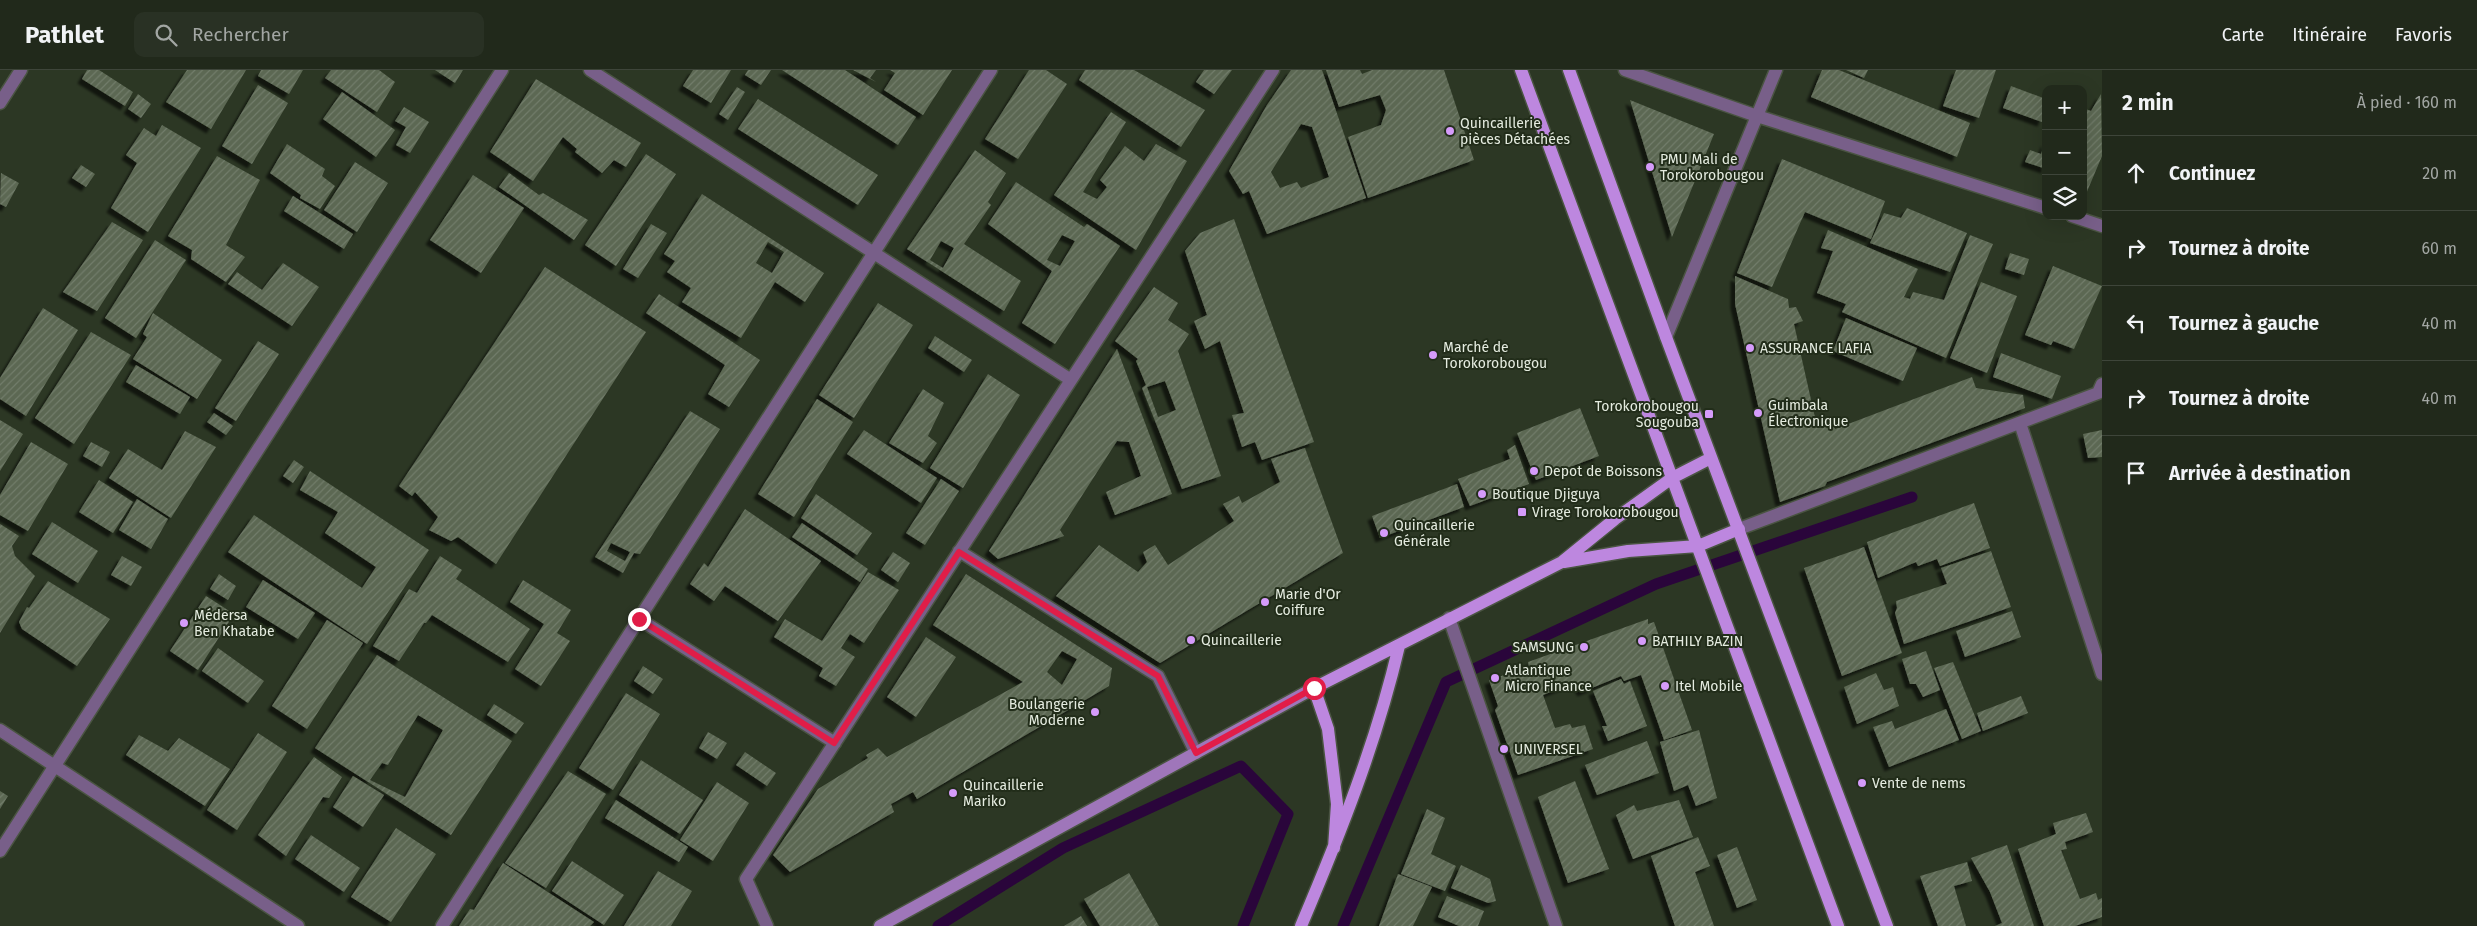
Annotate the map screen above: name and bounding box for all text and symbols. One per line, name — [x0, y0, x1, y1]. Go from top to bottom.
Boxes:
search box — [134, 12, 484, 57]
text: Pathlet — [25, 21, 104, 49]
icon: search — [152, 21, 180, 49]
text: Rechercher — [192, 23, 289, 46]
text: Carte — [2222, 24, 2264, 46]
text: Itinéraire — [2292, 24, 2367, 46]
text: Favoris — [2395, 24, 2452, 46]
map controls — [2042, 85, 2087, 220]
button: + — [2042, 85, 2087, 130]
text: 2 min — [2122, 90, 2174, 116]
text: À pied · 160 m — [2357, 93, 2457, 112]
place label: Quincaillerie pièces Détachées — [1460, 115, 1571, 148]
marker: Quincaillerie pièces Détachées — [1444, 125, 1456, 137]
button: − — [2042, 130, 2087, 175]
place label: PMU Mali de Torokorobougou — [1660, 151, 1764, 184]
icon: ahead — [2122, 159, 2150, 187]
marker: PMU Mali de Torokorobougou — [1644, 161, 1656, 173]
text: Continuez — [2169, 162, 2255, 185]
text: 20 m — [2422, 164, 2457, 183]
button: layers — [2042, 175, 2087, 220]
icon: right — [2122, 234, 2150, 262]
text: Tournez à droite — [2169, 237, 2310, 260]
text: 60 m — [2422, 239, 2457, 258]
icon: left — [2122, 309, 2150, 337]
text: Tournez à gauche — [2169, 312, 2319, 335]
text: 40 m — [2422, 314, 2457, 333]
place label: Marché de Torokorobougou — [1443, 339, 1547, 372]
place label: ASSURANCE LAFIA — [1760, 340, 1872, 357]
marker: ASSURANCE LAFIA — [1744, 342, 1756, 354]
marker: Marché de Torokorobougou — [1427, 349, 1439, 361]
icon: right — [2122, 384, 2150, 412]
text: Tournez à droite — [2169, 387, 2310, 410]
text: 40 m — [2422, 389, 2457, 408]
place label: Guimbala Électronique — [1768, 397, 1848, 430]
place label: Torokorobougou Sougouba — [1595, 398, 1699, 431]
marker: Guimbala Électronique — [1752, 407, 1764, 419]
marker: Torokorobougou Sougouba — [1703, 408, 1715, 420]
icon: arrive — [2122, 459, 2150, 487]
text: Arrivée à destination — [2169, 462, 2351, 485]
place label: Depot de Boissons — [1544, 463, 1663, 480]
marker: Depot de Boissons — [1528, 465, 1540, 477]
place label: Boutique Djiguya — [1492, 486, 1600, 503]
marker: Boutique Djiguya — [1476, 488, 1488, 500]
place label: Virage Torokorobougou — [1532, 504, 1679, 521]
marker: Virage Torokorobougou — [1516, 506, 1528, 518]
place label: Quincaillerie Générale — [1394, 517, 1475, 550]
marker: Quincaillerie Générale — [1378, 527, 1390, 539]
place label: Marie d'Or Coiffure — [1275, 586, 1341, 619]
marker: Marie d'Or Coiffure — [1259, 596, 1271, 608]
place label: Médersa Ben Khatabe — [194, 607, 275, 640]
route end — [628, 608, 651, 631]
marker: Médersa Ben Khatabe — [178, 617, 190, 629]
place label: Quincaillerie — [1201, 632, 1282, 649]
place label: BATHILY BAZIN — [1652, 633, 1743, 650]
marker: Quincaillerie — [1185, 634, 1197, 646]
marker: BATHILY BAZIN — [1636, 635, 1648, 647]
place label: SAMSUNG — [1512, 639, 1574, 656]
marker: SAMSUNG — [1578, 641, 1590, 653]
place label: Atlantique Micro Finance — [1505, 662, 1592, 695]
marker: Atlantique Micro Finance — [1489, 672, 1501, 684]
route start — [1303, 677, 1326, 700]
place label: Itel Mobile — [1675, 678, 1742, 695]
marker: Itel Mobile — [1659, 680, 1671, 692]
place label: Boulangerie Moderne — [1009, 696, 1085, 729]
marker: Boulangerie Moderne — [1089, 706, 1101, 718]
place label: UNIVERSEL — [1514, 741, 1583, 758]
marker: UNIVERSEL — [1498, 743, 1510, 755]
place label: Vente de nems — [1872, 775, 1966, 792]
place label: Quincaillerie Mariko — [963, 777, 1044, 810]
marker: Vente de nems — [1856, 777, 1868, 789]
marker: Quincaillerie Mariko — [947, 787, 959, 799]

